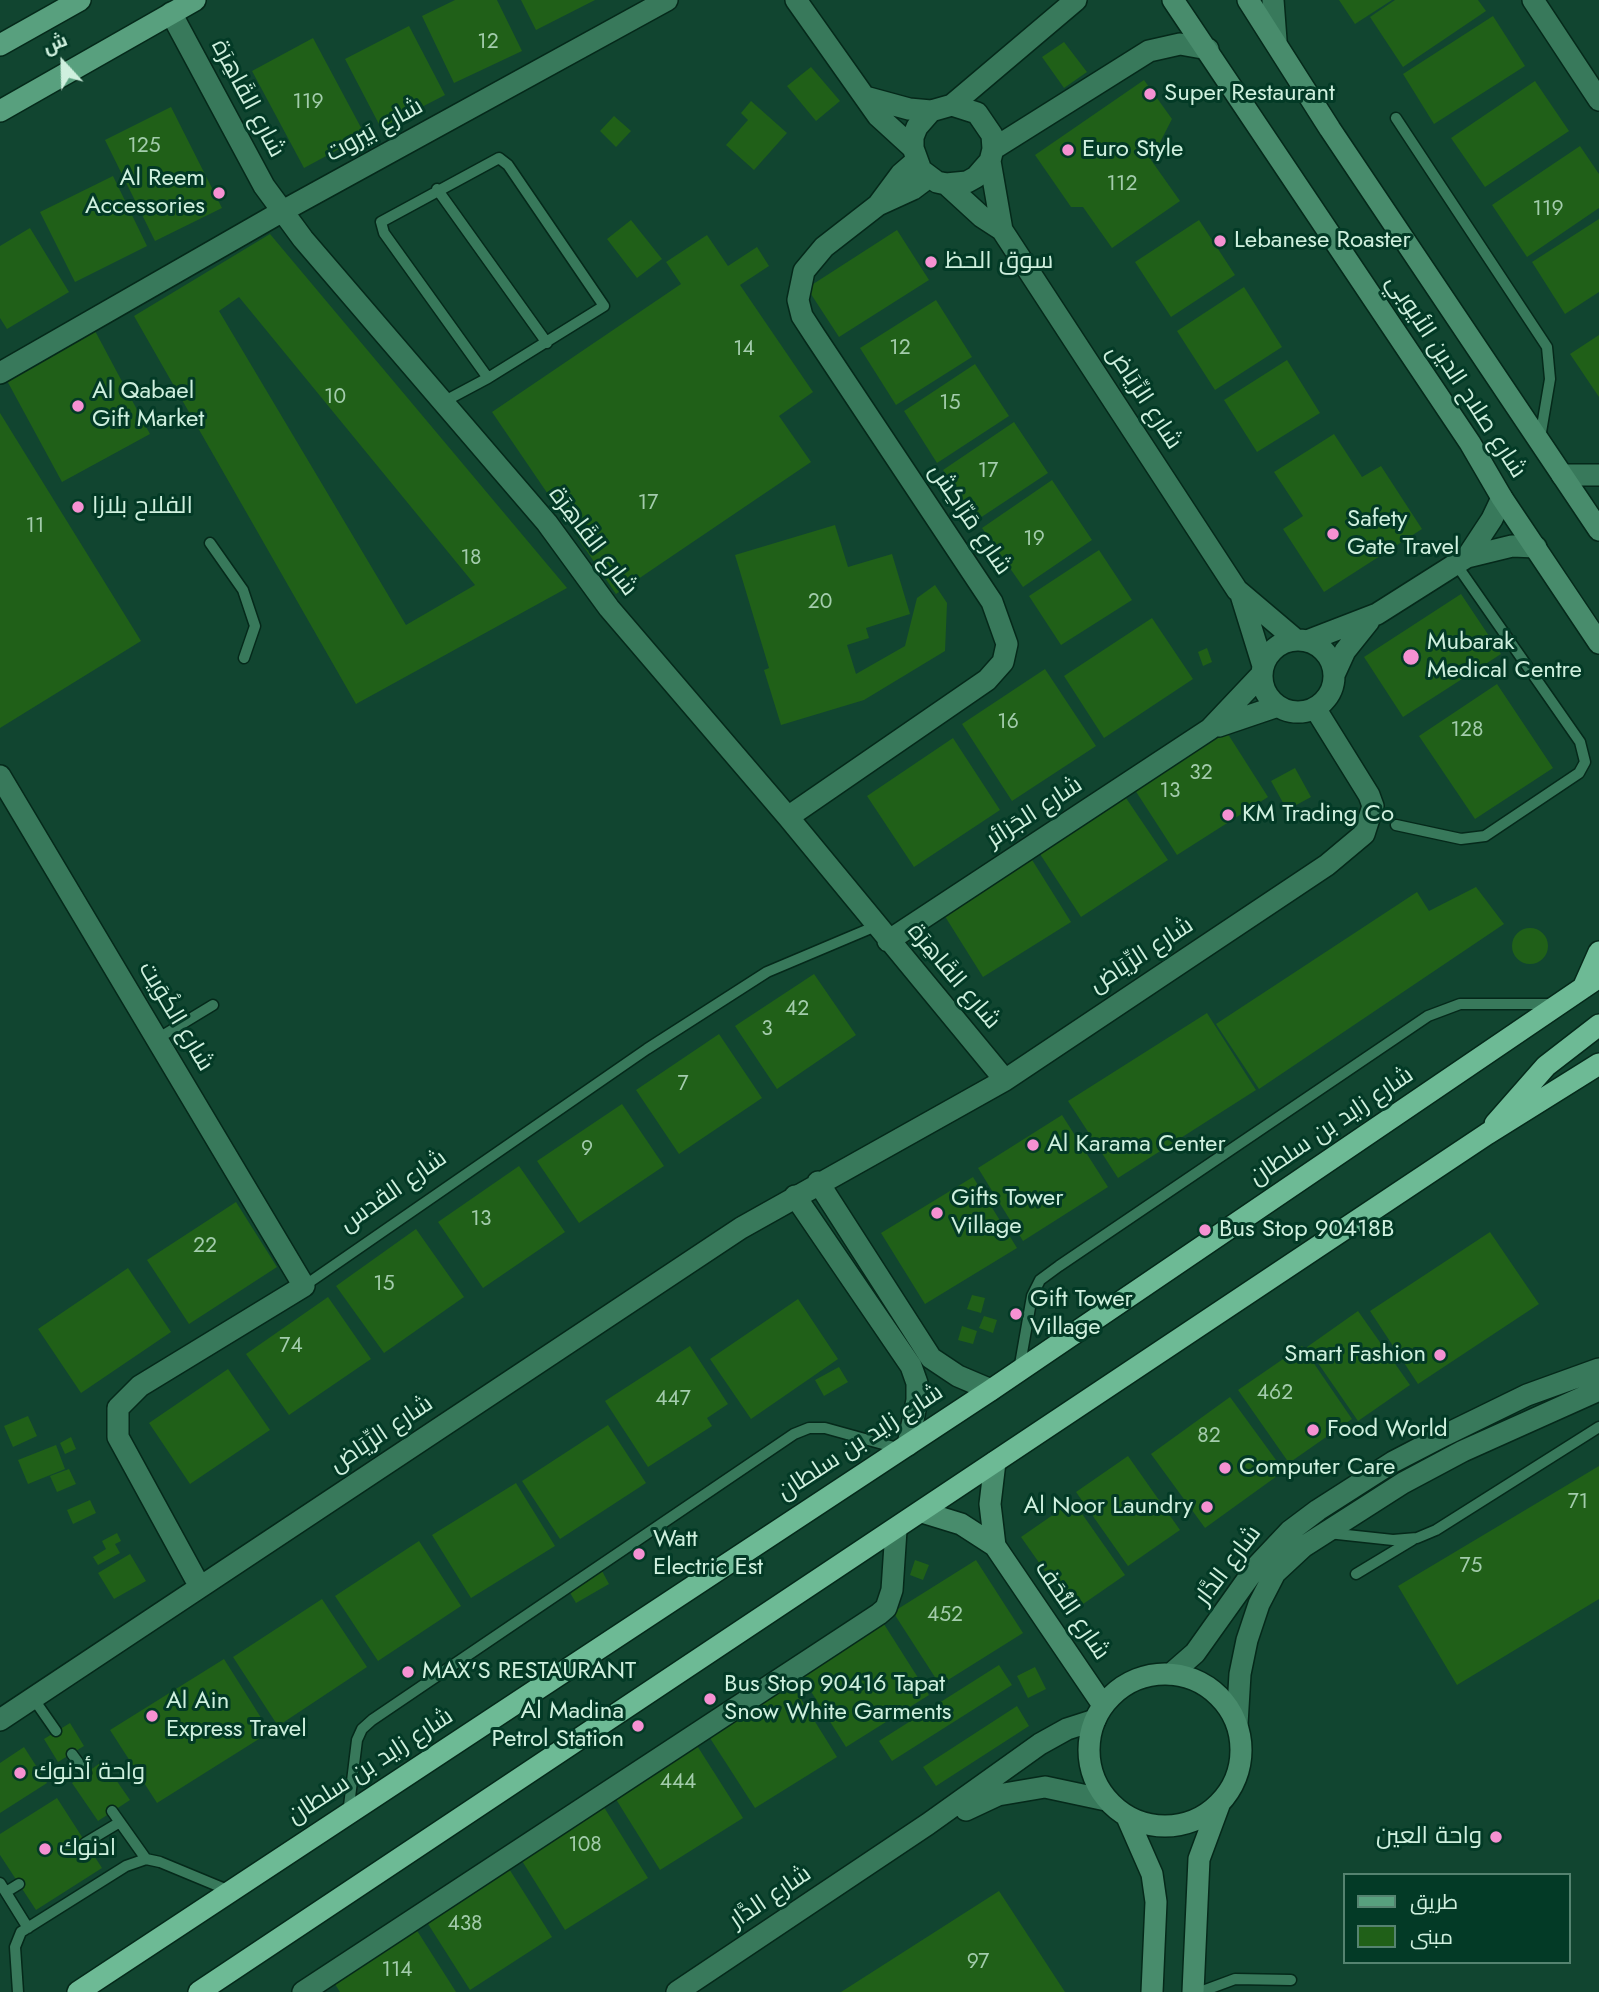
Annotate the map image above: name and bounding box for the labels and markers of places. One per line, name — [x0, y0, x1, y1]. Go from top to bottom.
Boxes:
place label: Super Restaurant — [1164, 80, 1335, 108]
marker: Super Restaurant — [1142, 86, 1158, 102]
place label: Euro Style — [1082, 136, 1183, 164]
marker: Euro Style — [1060, 142, 1076, 158]
place label: Al Reem Accessories — [85, 165, 205, 221]
marker: Al Reem Accessories — [211, 185, 227, 201]
place label: Lebanese Roaster — [1234, 227, 1411, 255]
marker: Lebanese Roaster — [1212, 233, 1228, 249]
place label: سوق الحظ — [945, 248, 1053, 276]
marker: سوق الحظ — [923, 254, 939, 270]
place label: Al Qabael Gift Market — [92, 378, 204, 434]
marker: Al Qabael Gift Market — [70, 398, 86, 414]
place label: الفلاح بلازا — [92, 493, 193, 521]
marker: الفلاح بلازا — [70, 499, 86, 515]
place label: Safety Gate Travel — [1347, 506, 1459, 562]
marker: Safety Gate Travel — [1325, 526, 1341, 542]
place label: Mubarak Medical Centre — [1427, 629, 1582, 685]
marker: Mubarak Medical Centre — [1401, 647, 1421, 667]
place label: KM Trading Co — [1242, 801, 1394, 829]
marker: KM Trading Co — [1220, 807, 1236, 823]
place label: Al Karama Center — [1047, 1131, 1226, 1159]
marker: Al Karama Center — [1025, 1137, 1041, 1153]
place label: Gifts Tower Village — [951, 1185, 1063, 1241]
marker: Gifts Tower Village — [929, 1205, 945, 1221]
place label: Bus Stop 90418B — [1219, 1216, 1394, 1244]
marker: Bus Stop 90418B — [1197, 1222, 1213, 1238]
place label: Gift Tower Village — [1030, 1286, 1133, 1342]
marker: Gift Tower Village — [1008, 1306, 1024, 1322]
place label: Smart Fashion — [1284, 1341, 1426, 1369]
marker: Smart Fashion — [1432, 1347, 1448, 1363]
place label: Food World — [1327, 1416, 1448, 1444]
marker: Food World — [1305, 1422, 1321, 1438]
place label: Computer Care — [1239, 1454, 1395, 1482]
marker: Computer Care — [1217, 1460, 1233, 1476]
place label: Al Noor Laundry — [1023, 1493, 1193, 1521]
marker: Al Noor Laundry — [1199, 1499, 1215, 1515]
place label: Watt Electric Est — [653, 1526, 763, 1582]
marker: Watt Electric Est — [631, 1546, 647, 1562]
place label: MAX'S RESTAURANT — [422, 1658, 636, 1686]
marker: MAX'S RESTAURANT — [400, 1664, 416, 1680]
place label: Bus Stop 90416 Tapat Snow White Garments — [724, 1671, 951, 1727]
place label: Al Ain Express Travel — [166, 1688, 307, 1744]
marker: Bus Stop 90416 Tapat Snow White Garments — [702, 1691, 718, 1707]
place label: Al Madina Petrol Station — [492, 1698, 624, 1754]
marker: Al Ain Express Travel — [144, 1708, 160, 1724]
marker: Al Madina Petrol Station — [630, 1718, 646, 1734]
place label: واحة أدنوك — [34, 1759, 145, 1787]
marker: واحة أدنوك — [12, 1765, 28, 1781]
place label: واحة العين — [1376, 1823, 1482, 1851]
marker: واحة العين — [1488, 1829, 1504, 1845]
place label: ادنوك — [59, 1835, 116, 1863]
marker: ادنوك — [37, 1841, 53, 1857]

